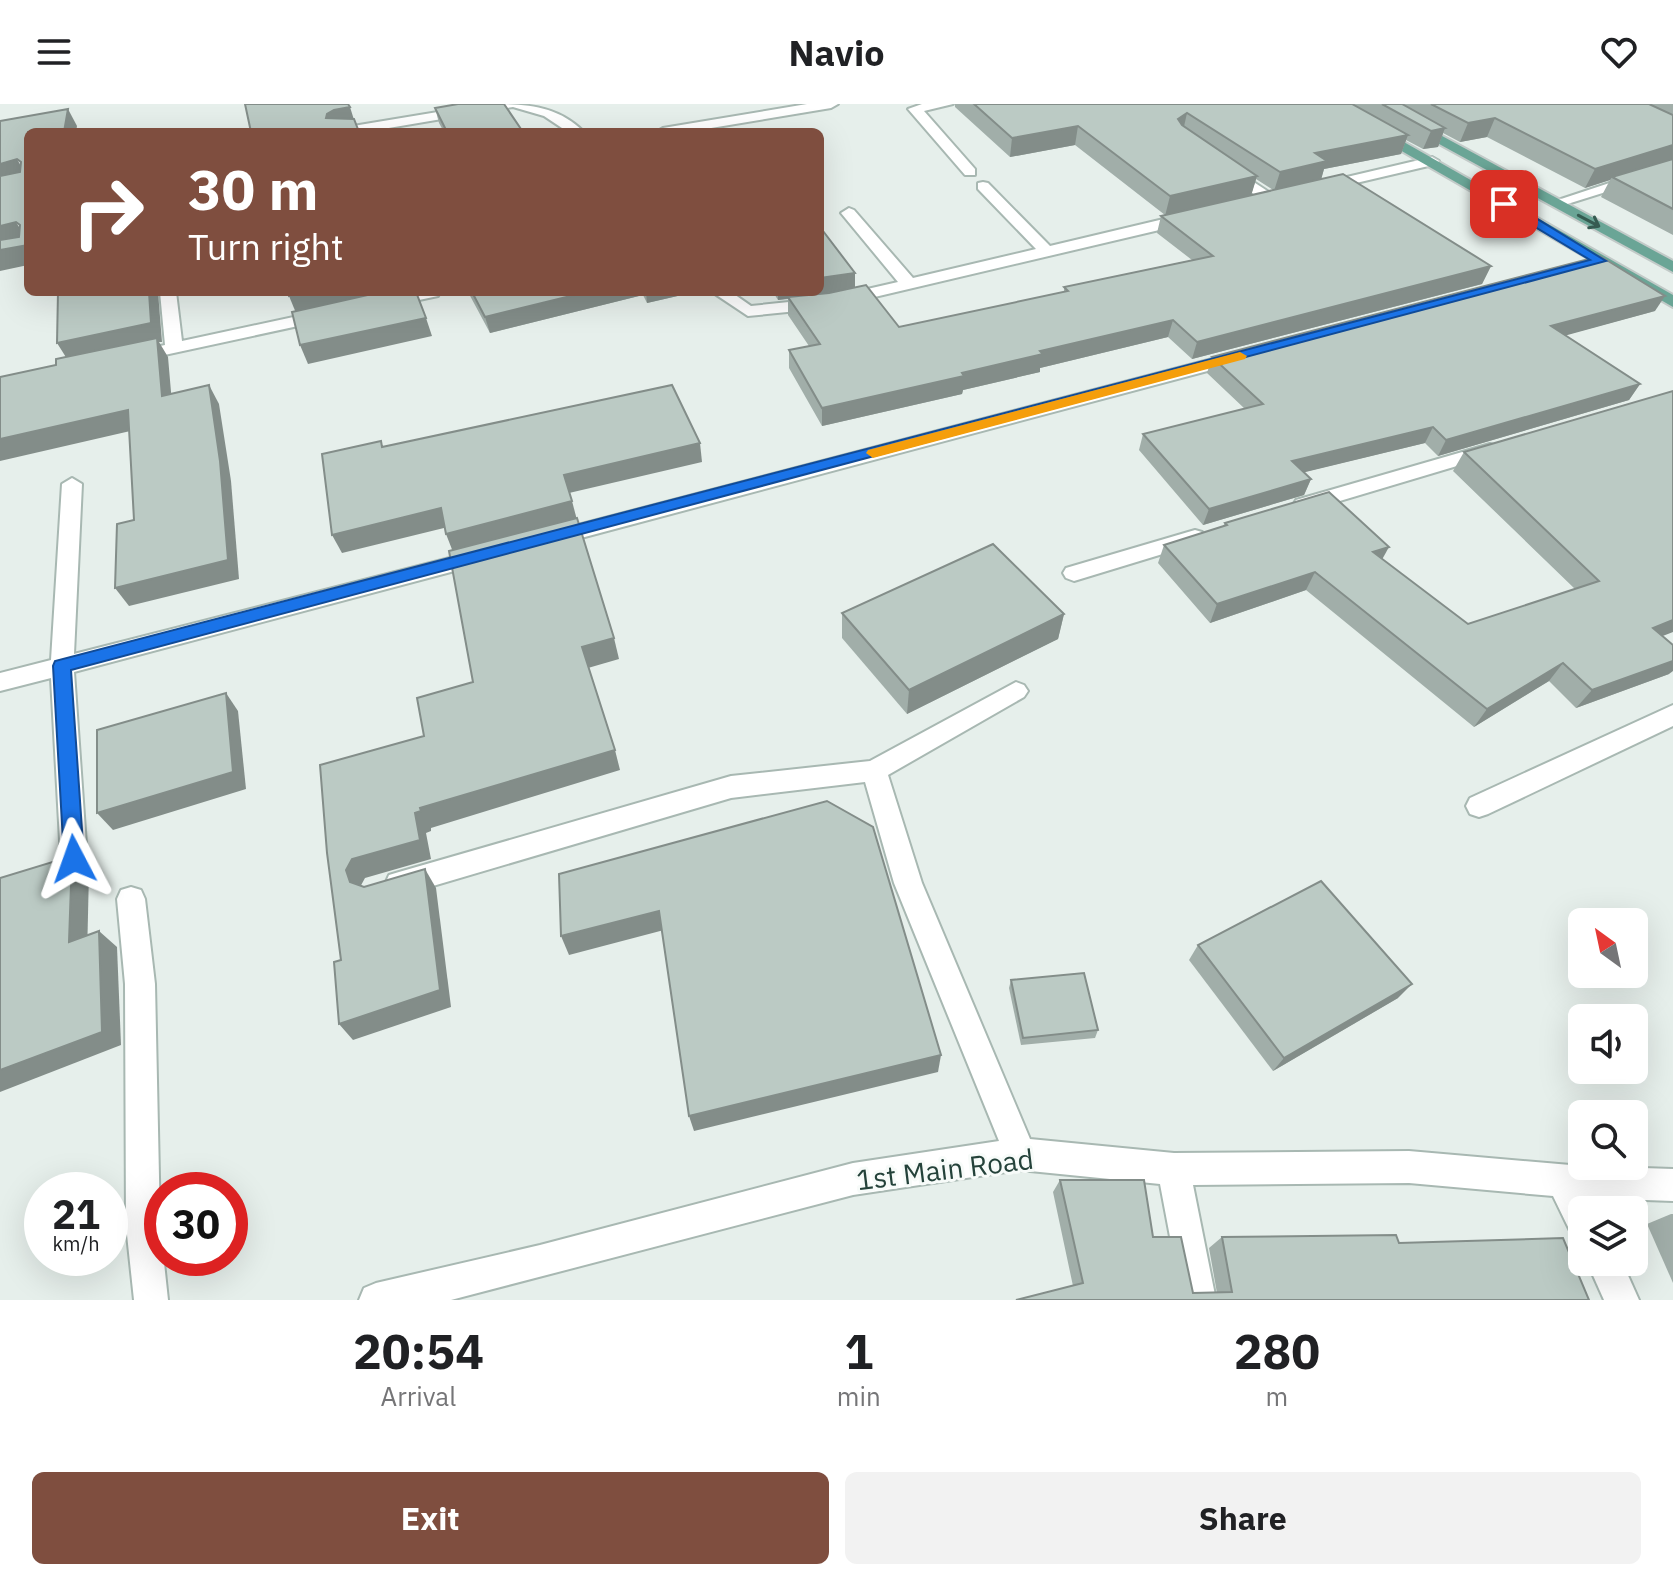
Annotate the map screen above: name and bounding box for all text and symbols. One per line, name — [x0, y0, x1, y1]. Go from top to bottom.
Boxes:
text: Navio — [788, 29, 885, 76]
icon: menu — [32, 30, 76, 74]
icon: heart — [1597, 30, 1641, 74]
text: 30 m — [188, 153, 318, 225]
icon: right — [56, 160, 160, 264]
pin — [1470, 170, 1538, 238]
icon: arrive — [1482, 182, 1526, 226]
one-way arrow — [1577, 213, 1601, 229]
text: Turn right — [188, 223, 344, 270]
position arrow — [32, 817, 116, 901]
north arrow — [1568, 908, 1648, 988]
map controls — [1568, 908, 1648, 1276]
button: sound — [1568, 1004, 1648, 1084]
button: search — [1568, 1100, 1648, 1180]
street label: 1st Main Road — [854, 1140, 1036, 1198]
speed limit sign: 30 — [144, 1172, 248, 1276]
text: 21 — [52, 1188, 100, 1240]
button: layers — [1568, 1196, 1648, 1276]
text: km/h — [52, 1230, 100, 1257]
text: 20:54 — [353, 1320, 484, 1382]
text: 1 — [844, 1320, 873, 1382]
text: 280 — [1234, 1320, 1320, 1382]
text: Arrival — [381, 1379, 456, 1413]
text: min — [837, 1379, 881, 1413]
text: m — [1266, 1379, 1288, 1413]
button: Exit — [32, 1472, 829, 1564]
button: Share — [845, 1472, 1641, 1564]

